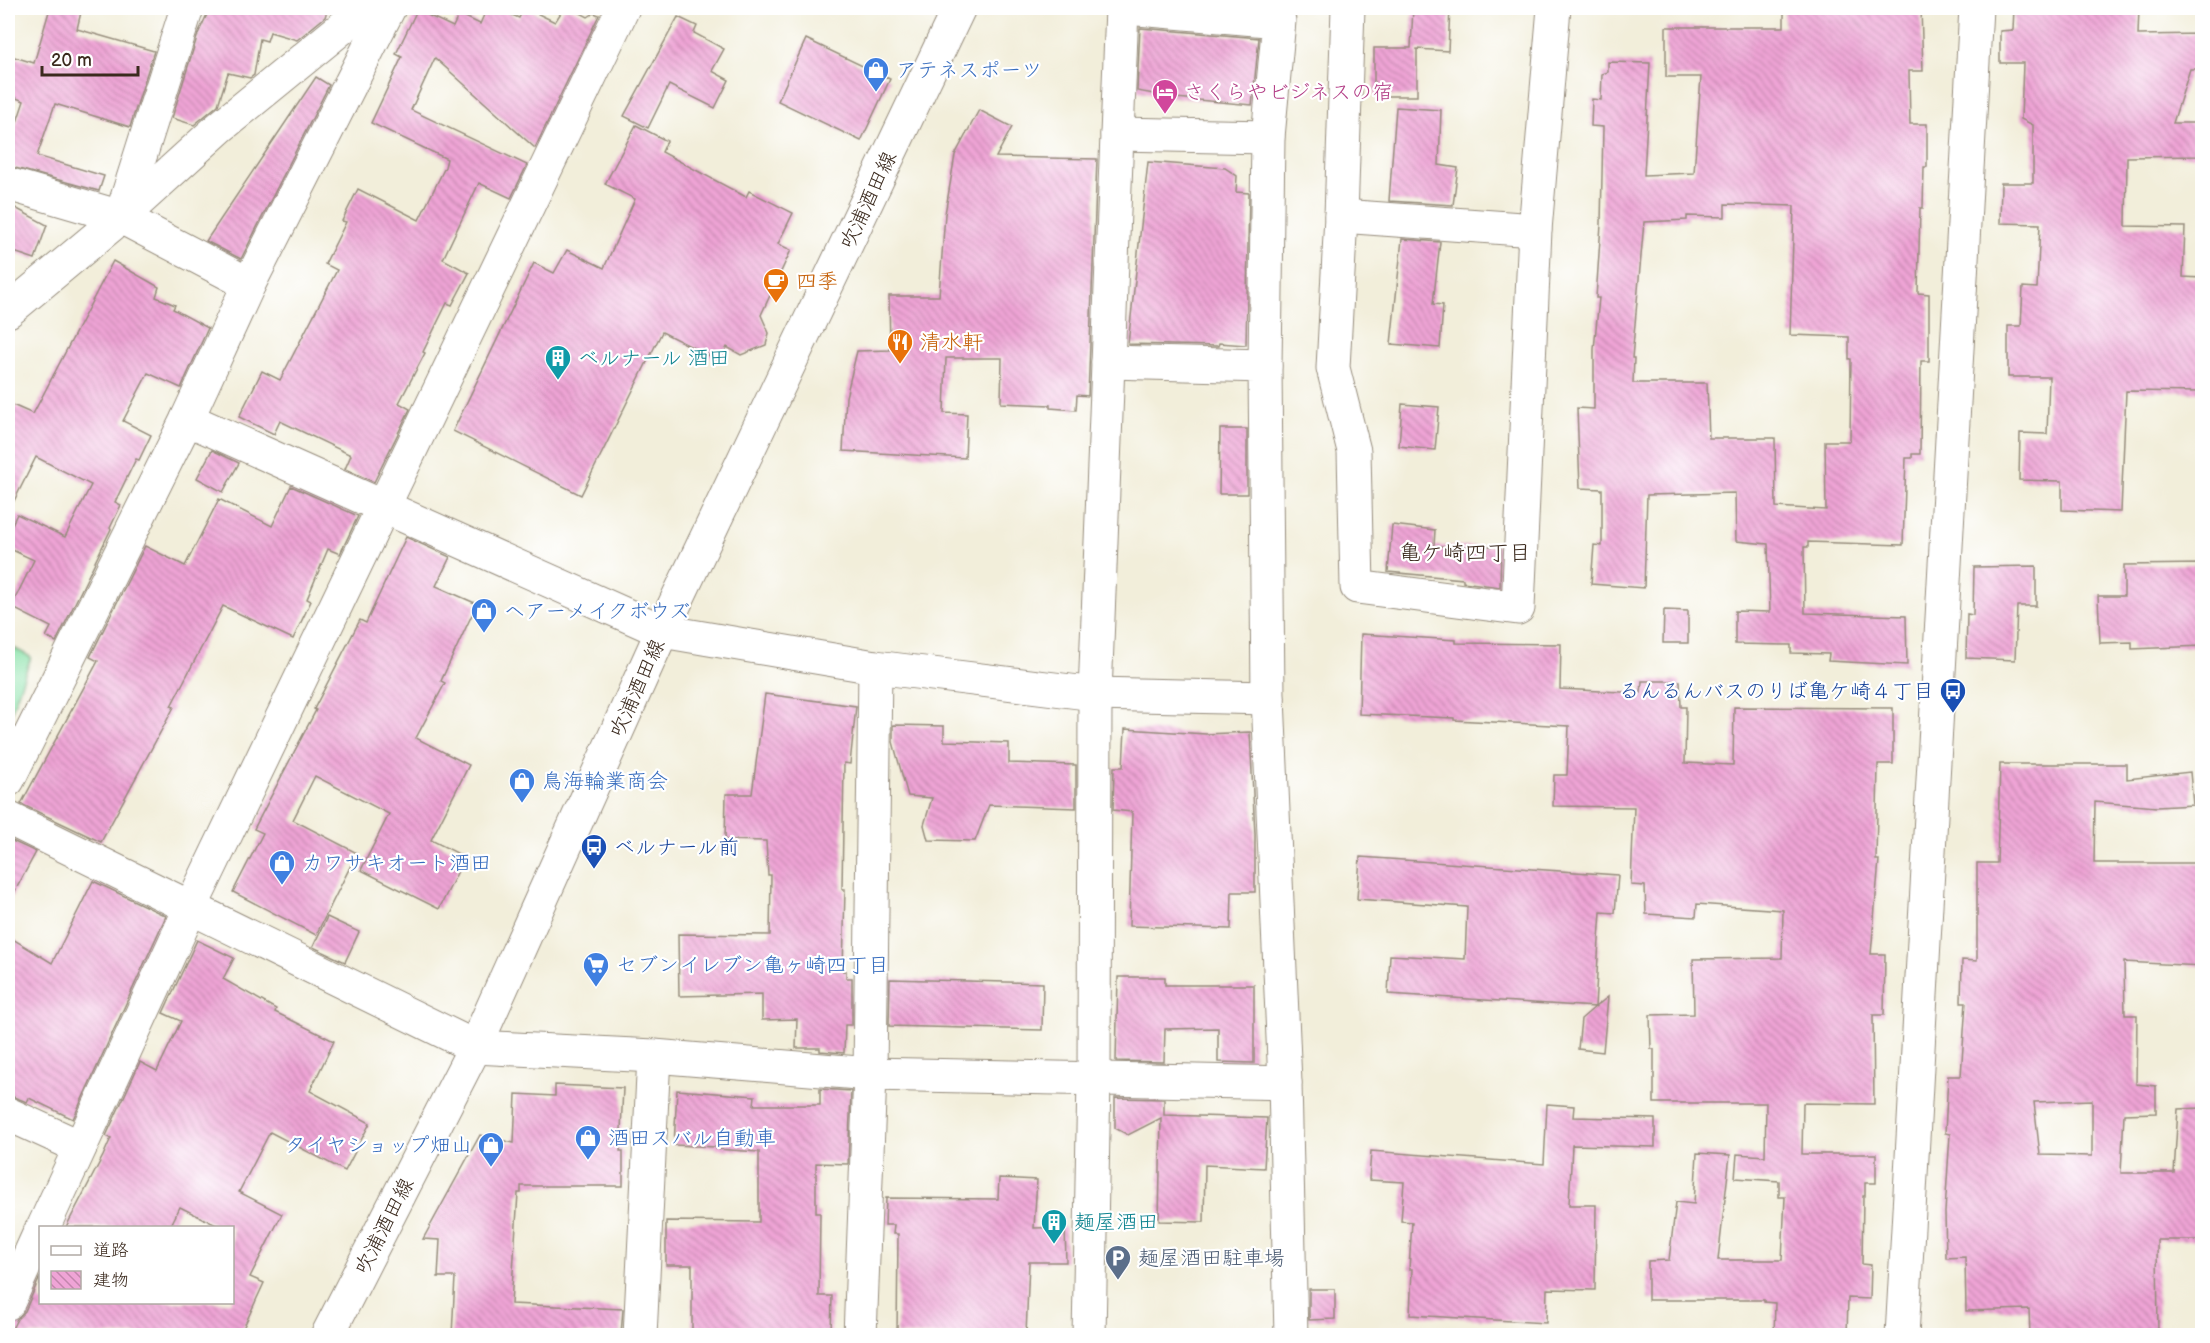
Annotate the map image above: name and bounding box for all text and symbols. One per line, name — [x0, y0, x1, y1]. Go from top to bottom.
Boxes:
scale bar — [42, 39, 138, 77]
text: 20 m — [51, 50, 92, 71]
shop icon: アテネスポーツ — [861, 55, 891, 93]
place label: アテネスポーツ — [896, 58, 1042, 83]
hotel icon: さくらやビジネスの宿 — [1150, 77, 1180, 115]
place label: さくらやビジネスの宿 — [1184, 80, 1393, 105]
street label: 吹浦酒田線 — [835, 147, 902, 253]
cafe icon: 四季 — [761, 266, 791, 304]
place label: 四季 — [796, 269, 838, 294]
restaurant icon: 清水軒 — [885, 327, 915, 365]
place label: 清水軒 — [920, 330, 983, 355]
building icon: ベルナール 酒田 — [543, 343, 573, 381]
place label: ベルナール 酒田 — [578, 346, 729, 371]
district label: 亀ケ崎四丁目 — [1399, 540, 1531, 567]
shop icon: ヘアーメイクボウズ — [469, 596, 499, 634]
place label: ヘアーメイクボウズ — [504, 599, 690, 624]
street label: 吹浦酒田線 — [605, 635, 670, 741]
bus stop icon: るんるんバスのりば亀ケ崎４丁目 — [1938, 676, 1968, 714]
place label: るんるんバスのりば亀ケ崎４丁目 — [1619, 679, 1934, 704]
shop icon: 鳥海輪業商会 — [507, 766, 537, 804]
place label: 鳥海輪業商会 — [542, 769, 668, 794]
bus stop icon: ベルナール前 — [579, 832, 609, 870]
place label: ベルナール前 — [614, 835, 739, 860]
shop icon: カワサキオート酒田 — [267, 848, 297, 886]
place label: カワサキオート酒田 — [302, 851, 491, 876]
supermarket icon: セブンイレブン亀ヶ崎四丁目 — [581, 950, 611, 988]
place label: セブンイレブン亀ヶ崎四丁目 — [616, 953, 889, 978]
shop icon: 酒田スバル自動車 — [573, 1123, 603, 1161]
place label: 酒田スバル自動車 — [608, 1126, 776, 1151]
shop icon: タイヤショップ畑山 — [476, 1130, 506, 1168]
place label: タイヤショップ畑山 — [285, 1133, 472, 1158]
street label: 吹浦酒田線 — [349, 1174, 419, 1279]
building icon: 麺屋酒田 — [1039, 1207, 1069, 1245]
place label: 麺屋酒田 — [1074, 1210, 1158, 1235]
legend — [39, 1226, 234, 1304]
text: 道路 — [93, 1240, 129, 1261]
parking icon: 麺屋酒田駐車場 — [1103, 1243, 1133, 1281]
place label: 麺屋酒田駐車場 — [1138, 1246, 1285, 1271]
text: 建物 — [93, 1270, 129, 1291]

